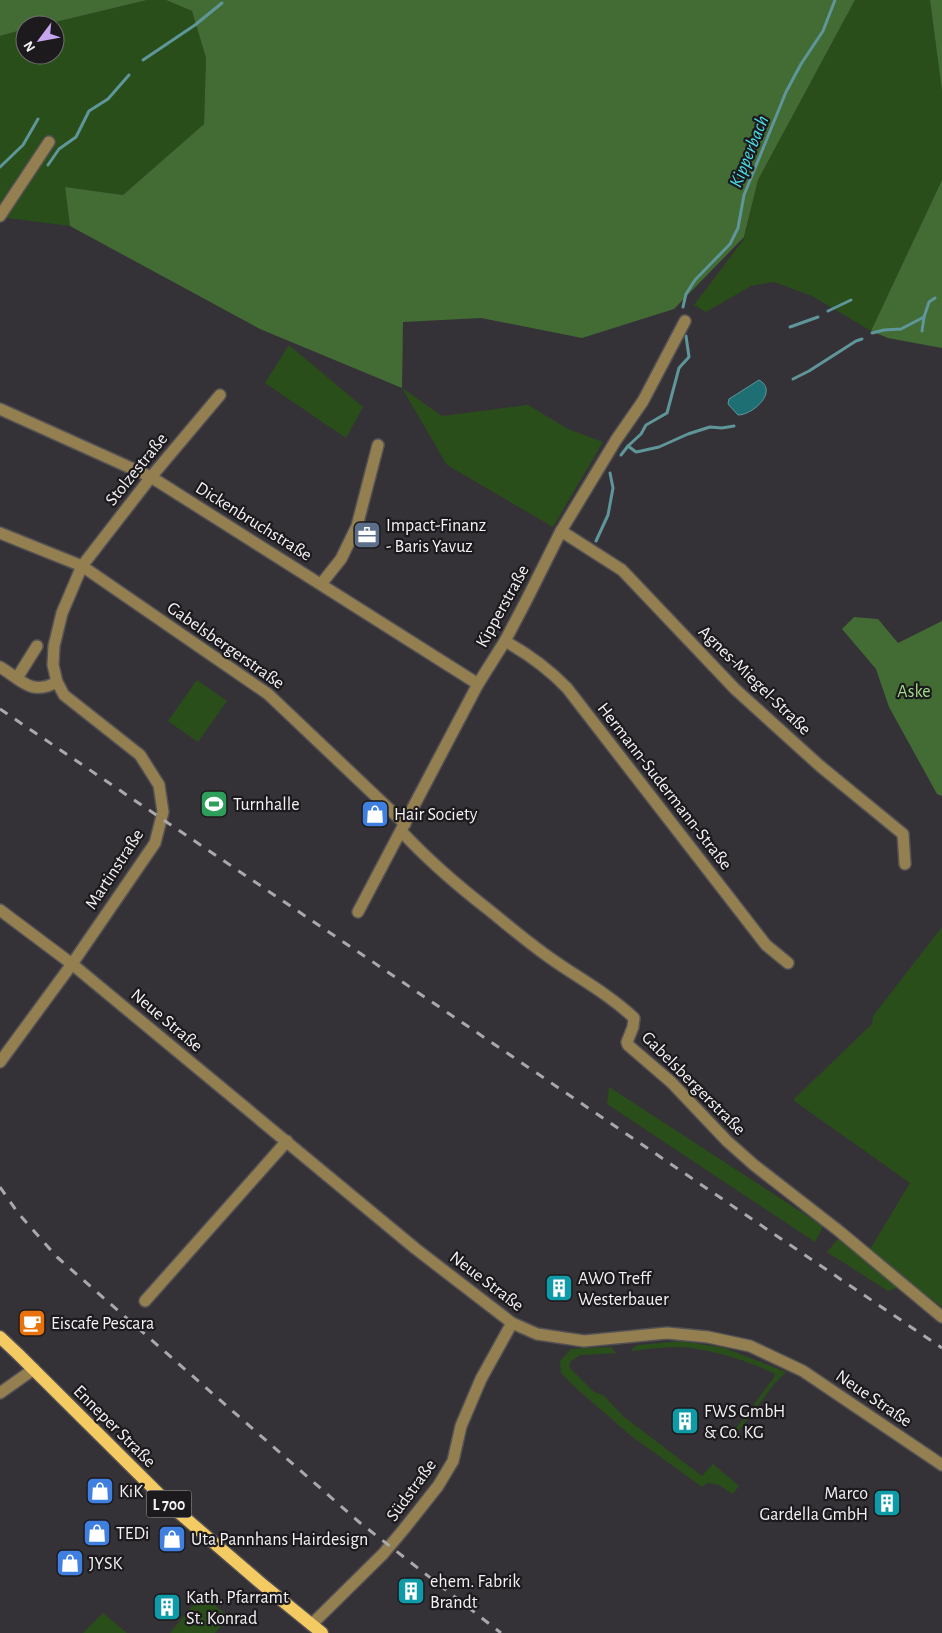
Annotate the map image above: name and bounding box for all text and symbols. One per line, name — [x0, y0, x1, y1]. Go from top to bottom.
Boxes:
north arrow — [15, 15, 65, 65]
text: N — [21, 39, 38, 54]
water label: Kipperbach — [726, 113, 772, 190]
street label: Stolzestraße — [102, 430, 171, 509]
street label: Dickenbruchstraße — [192, 479, 315, 565]
place label: Impact-Finanz - Baris Yavuz — [386, 517, 486, 556]
office icon: Impact-Finanz - Baris Yavuz — [352, 520, 382, 550]
street label: Kipperstraße — [473, 562, 533, 651]
street label: Gabelsbergerstraße — [164, 599, 287, 693]
street label: Agnes-Miegel-Straße — [695, 623, 814, 739]
park label: Aske — [897, 683, 931, 701]
street label: Hermann-Sudermann-Straße — [594, 700, 735, 874]
sports icon: Turnhalle — [199, 789, 229, 819]
place label: Turnhalle — [233, 796, 299, 814]
shop icon: Hair Society — [360, 799, 390, 829]
place label: Hair Society — [394, 806, 478, 824]
street label: Martinstraße — [82, 826, 147, 913]
street label: Neue Straße — [127, 986, 206, 1056]
street label: Gabelsbergerstraße — [638, 1028, 749, 1139]
street label: Neue Straße — [446, 1248, 527, 1315]
place label: AWO Treff Westerbauer — [578, 1270, 669, 1309]
building icon: AWO Treff Westerbauer — [544, 1273, 574, 1303]
cafe icon: Eiscafe Pescara — [17, 1308, 47, 1338]
place label: Eiscafe Pescara — [51, 1315, 154, 1333]
street label: Neue Straße — [832, 1367, 915, 1431]
street label: Enneper Straße — [70, 1382, 159, 1471]
place label: FWS GmbH & Co. KG — [704, 1403, 785, 1442]
building icon: FWS GmbH & Co. KG — [670, 1406, 700, 1436]
street label: Südstraße — [383, 1456, 440, 1525]
shop icon: KiK — [85, 1476, 115, 1506]
place label: KiK — [119, 1483, 143, 1501]
place label: Marco Gardella GmbH — [760, 1485, 868, 1524]
building icon: Marco Gardella GmbH — [872, 1488, 902, 1518]
road number: L 700 — [146, 1490, 192, 1518]
shop icon: TEDi — [82, 1518, 112, 1548]
shop icon: Uta Pannhans Hairdesign — [157, 1524, 187, 1554]
place label: TEDi — [116, 1525, 149, 1543]
place label: Uta Pannhans Hairdesign — [191, 1531, 368, 1549]
shop icon: JYSK — [55, 1548, 85, 1578]
place label: JYSK — [89, 1555, 123, 1573]
place label: ehem. Fabrik Brandt — [430, 1573, 521, 1612]
building icon: ehem. Fabrik Brandt — [396, 1576, 426, 1606]
place label: Kath. Pfarramt St. Konrad — [186, 1589, 289, 1628]
building icon: Kath. Pfarramt St. Konrad — [152, 1592, 182, 1622]

